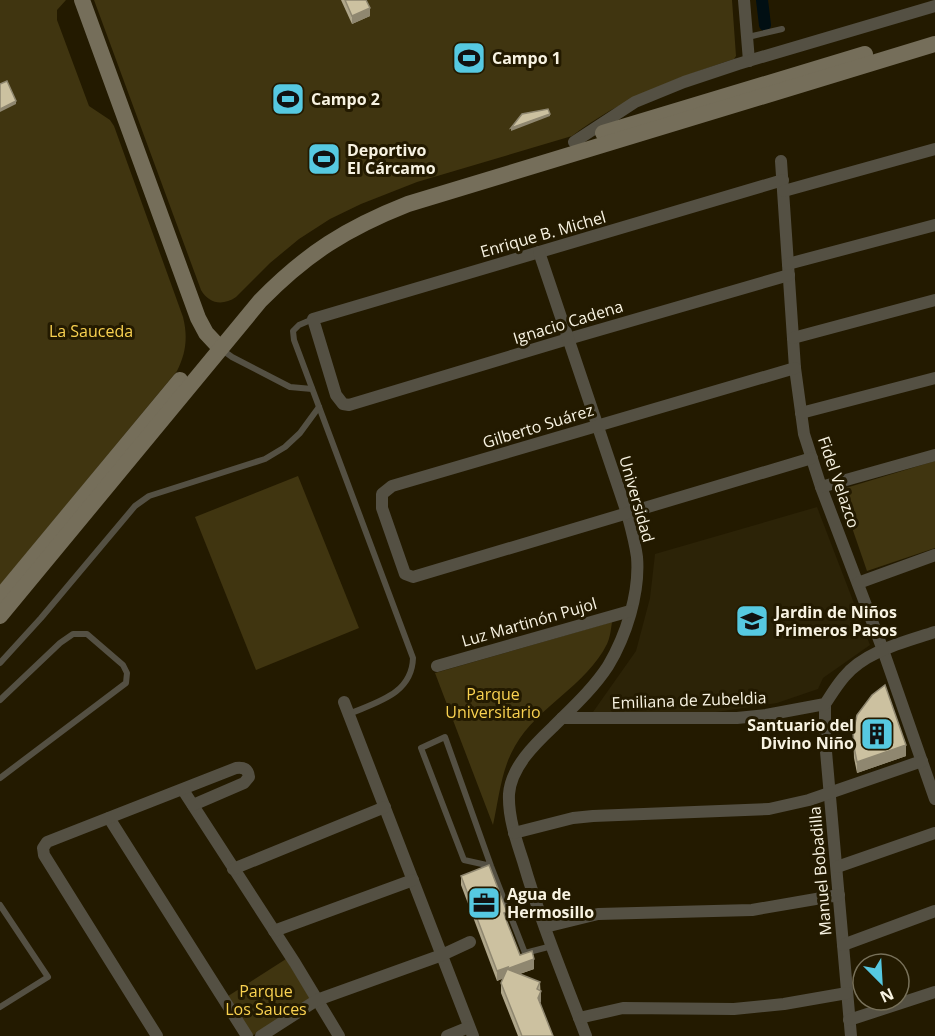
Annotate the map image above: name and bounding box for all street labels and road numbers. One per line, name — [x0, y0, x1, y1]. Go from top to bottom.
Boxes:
street label: Enrique B. Michel — [478, 206, 608, 262]
street label: Ignacio Cadena — [510, 295, 626, 349]
street label: Gilberto Suárez — [480, 399, 596, 453]
street label: Fidel Velazco — [813, 433, 865, 531]
street label: Universidad — [614, 453, 660, 545]
street label: Luz Martinón Pujol — [459, 592, 599, 652]
street label: Emiliana de Zubeldia — [611, 686, 767, 714]
street label: Manuel Bobadilla — [803, 806, 837, 936]

